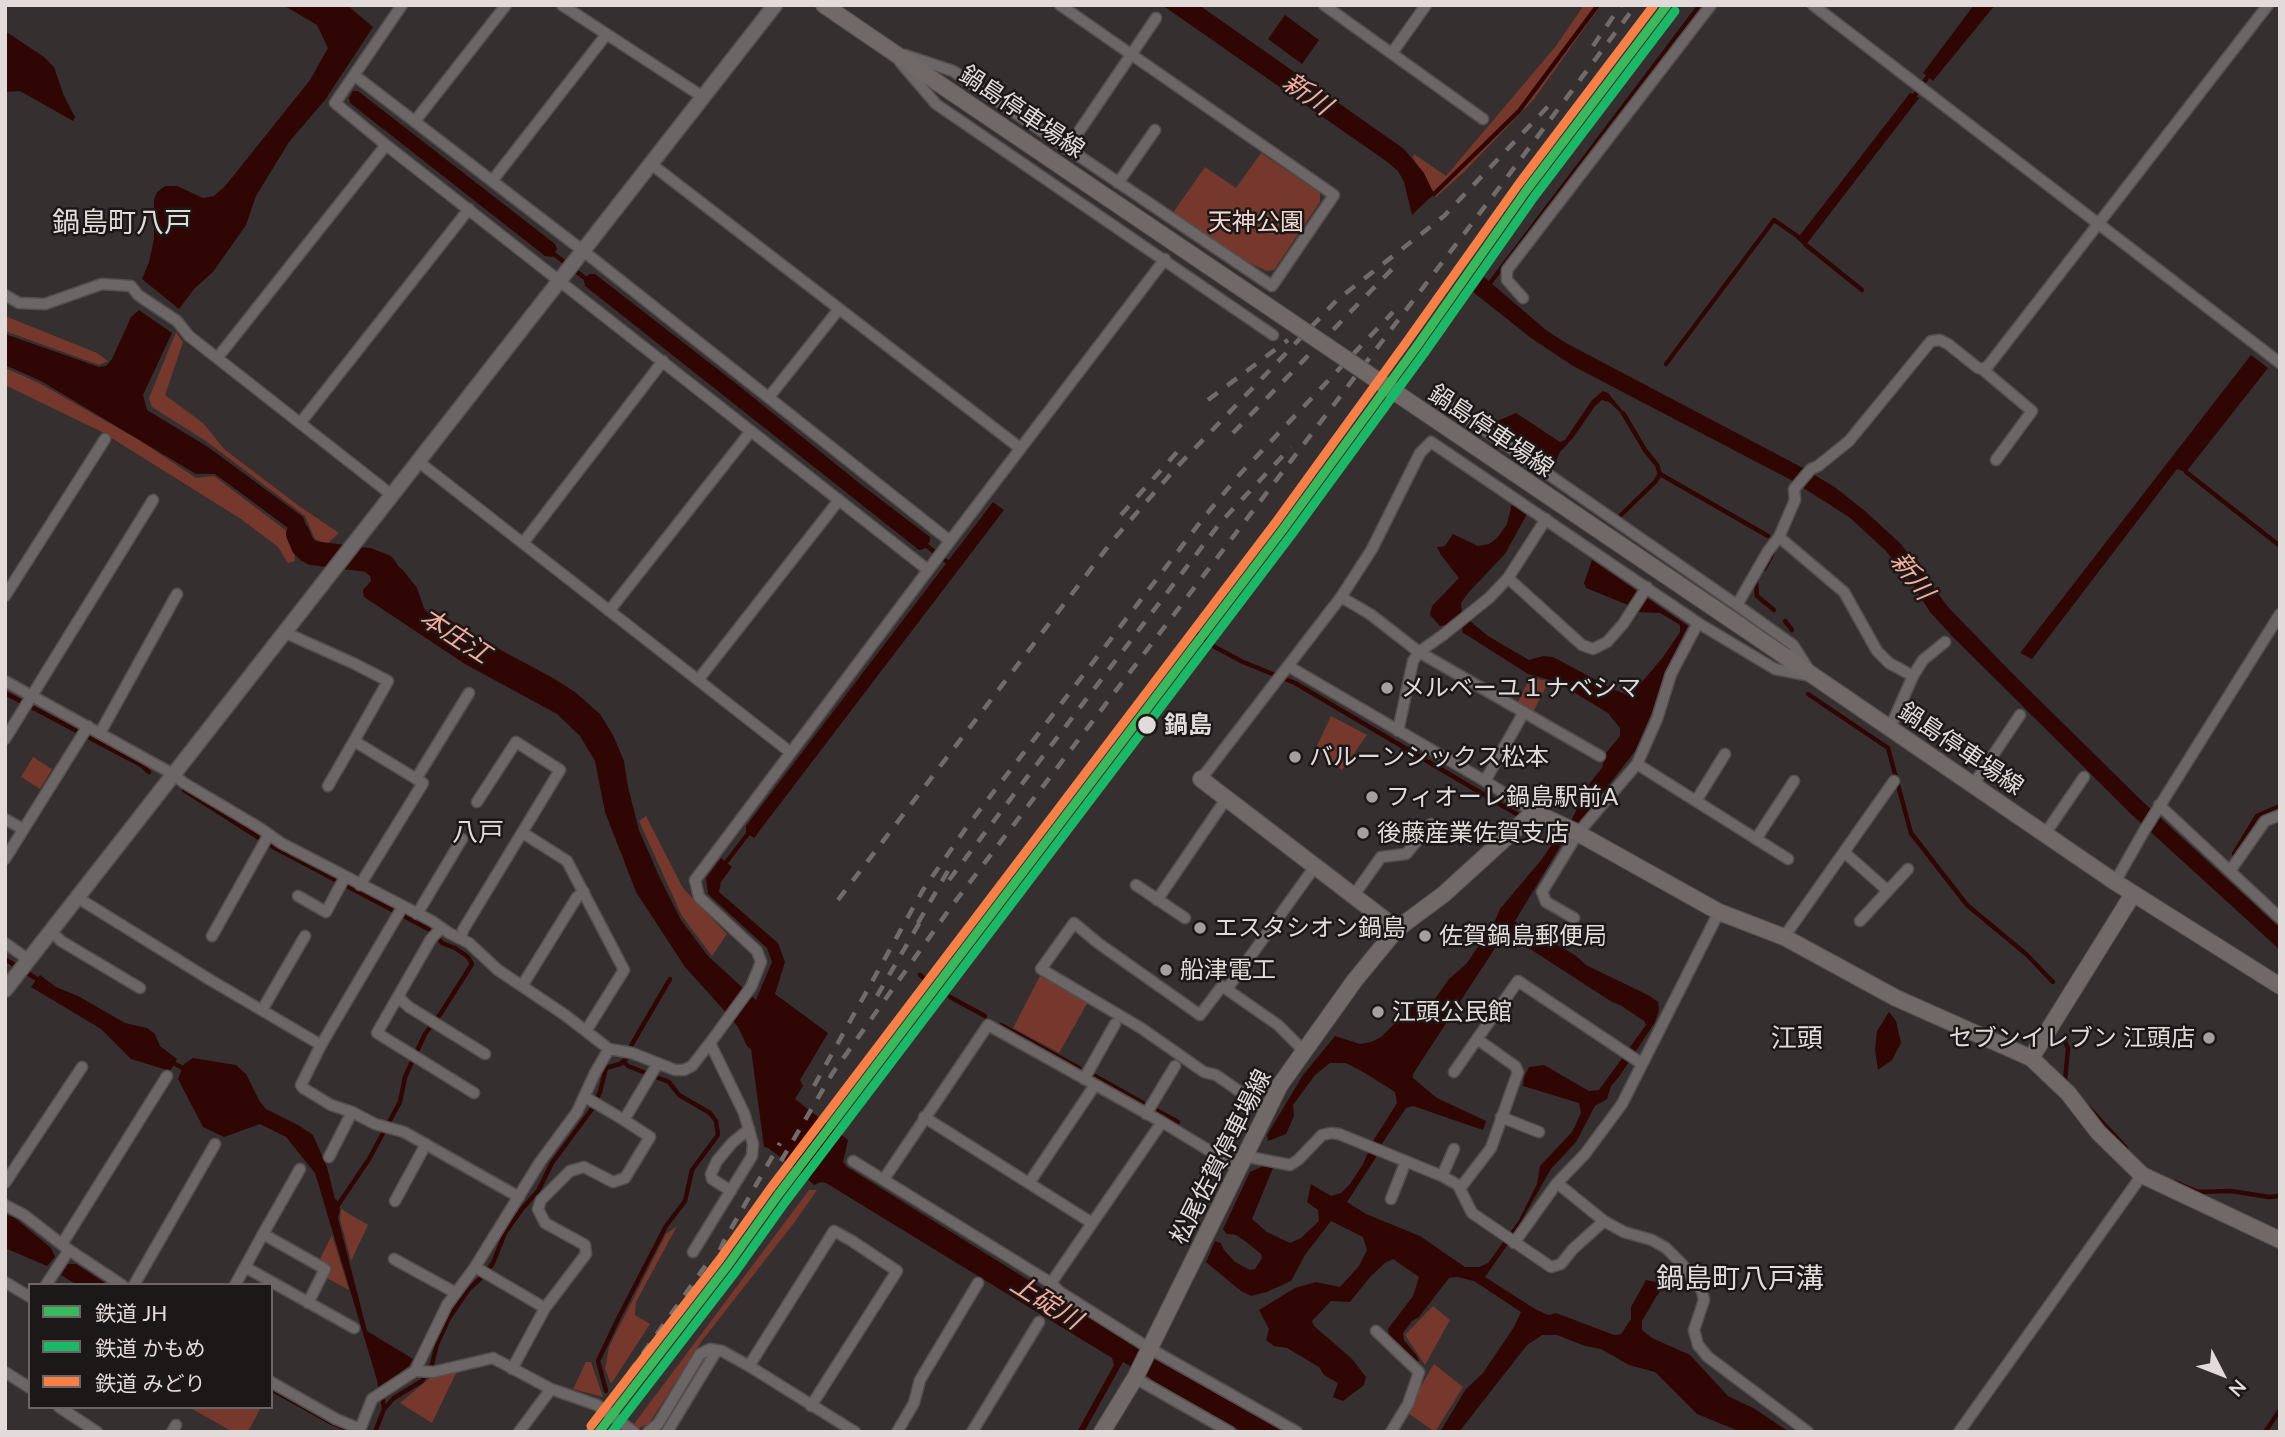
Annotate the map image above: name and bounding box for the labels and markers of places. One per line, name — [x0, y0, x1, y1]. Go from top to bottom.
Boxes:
place label: メルベーユ１ナベシマ — [1401, 674, 1641, 702]
marker: メルベーユ１ナベシマ — [1379, 680, 1395, 696]
place label: 鍋島 — [1164, 711, 1212, 739]
marker: 鍋島 — [1136, 714, 1158, 736]
place label: バルーンシックス松本 — [1309, 743, 1549, 771]
marker: バルーンシックス松本 — [1287, 749, 1303, 765]
place label: フィオーレ鍋島駅前A — [1386, 783, 1618, 811]
marker: フィオーレ鍋島駅前A — [1364, 789, 1380, 805]
place label: 後藤産業佐賀支店 — [1377, 819, 1569, 847]
marker: 後藤産業佐賀支店 — [1355, 825, 1371, 841]
place label: エスタシオン鍋島 — [1214, 914, 1406, 942]
marker: エスタシオン鍋島 — [1192, 920, 1208, 936]
place label: 佐賀鍋島郵便局 — [1439, 922, 1607, 950]
marker: 佐賀鍋島郵便局 — [1417, 928, 1433, 944]
place label: 船津電工 — [1180, 956, 1276, 984]
marker: 船津電工 — [1158, 962, 1174, 978]
place label: 江頭公民館 — [1392, 998, 1512, 1026]
marker: 江頭公民館 — [1370, 1004, 1386, 1020]
place label: セブンイレブン 江頭店 — [1949, 1024, 2195, 1052]
marker: セブンイレブン 江頭店 — [2201, 1030, 2217, 1046]

